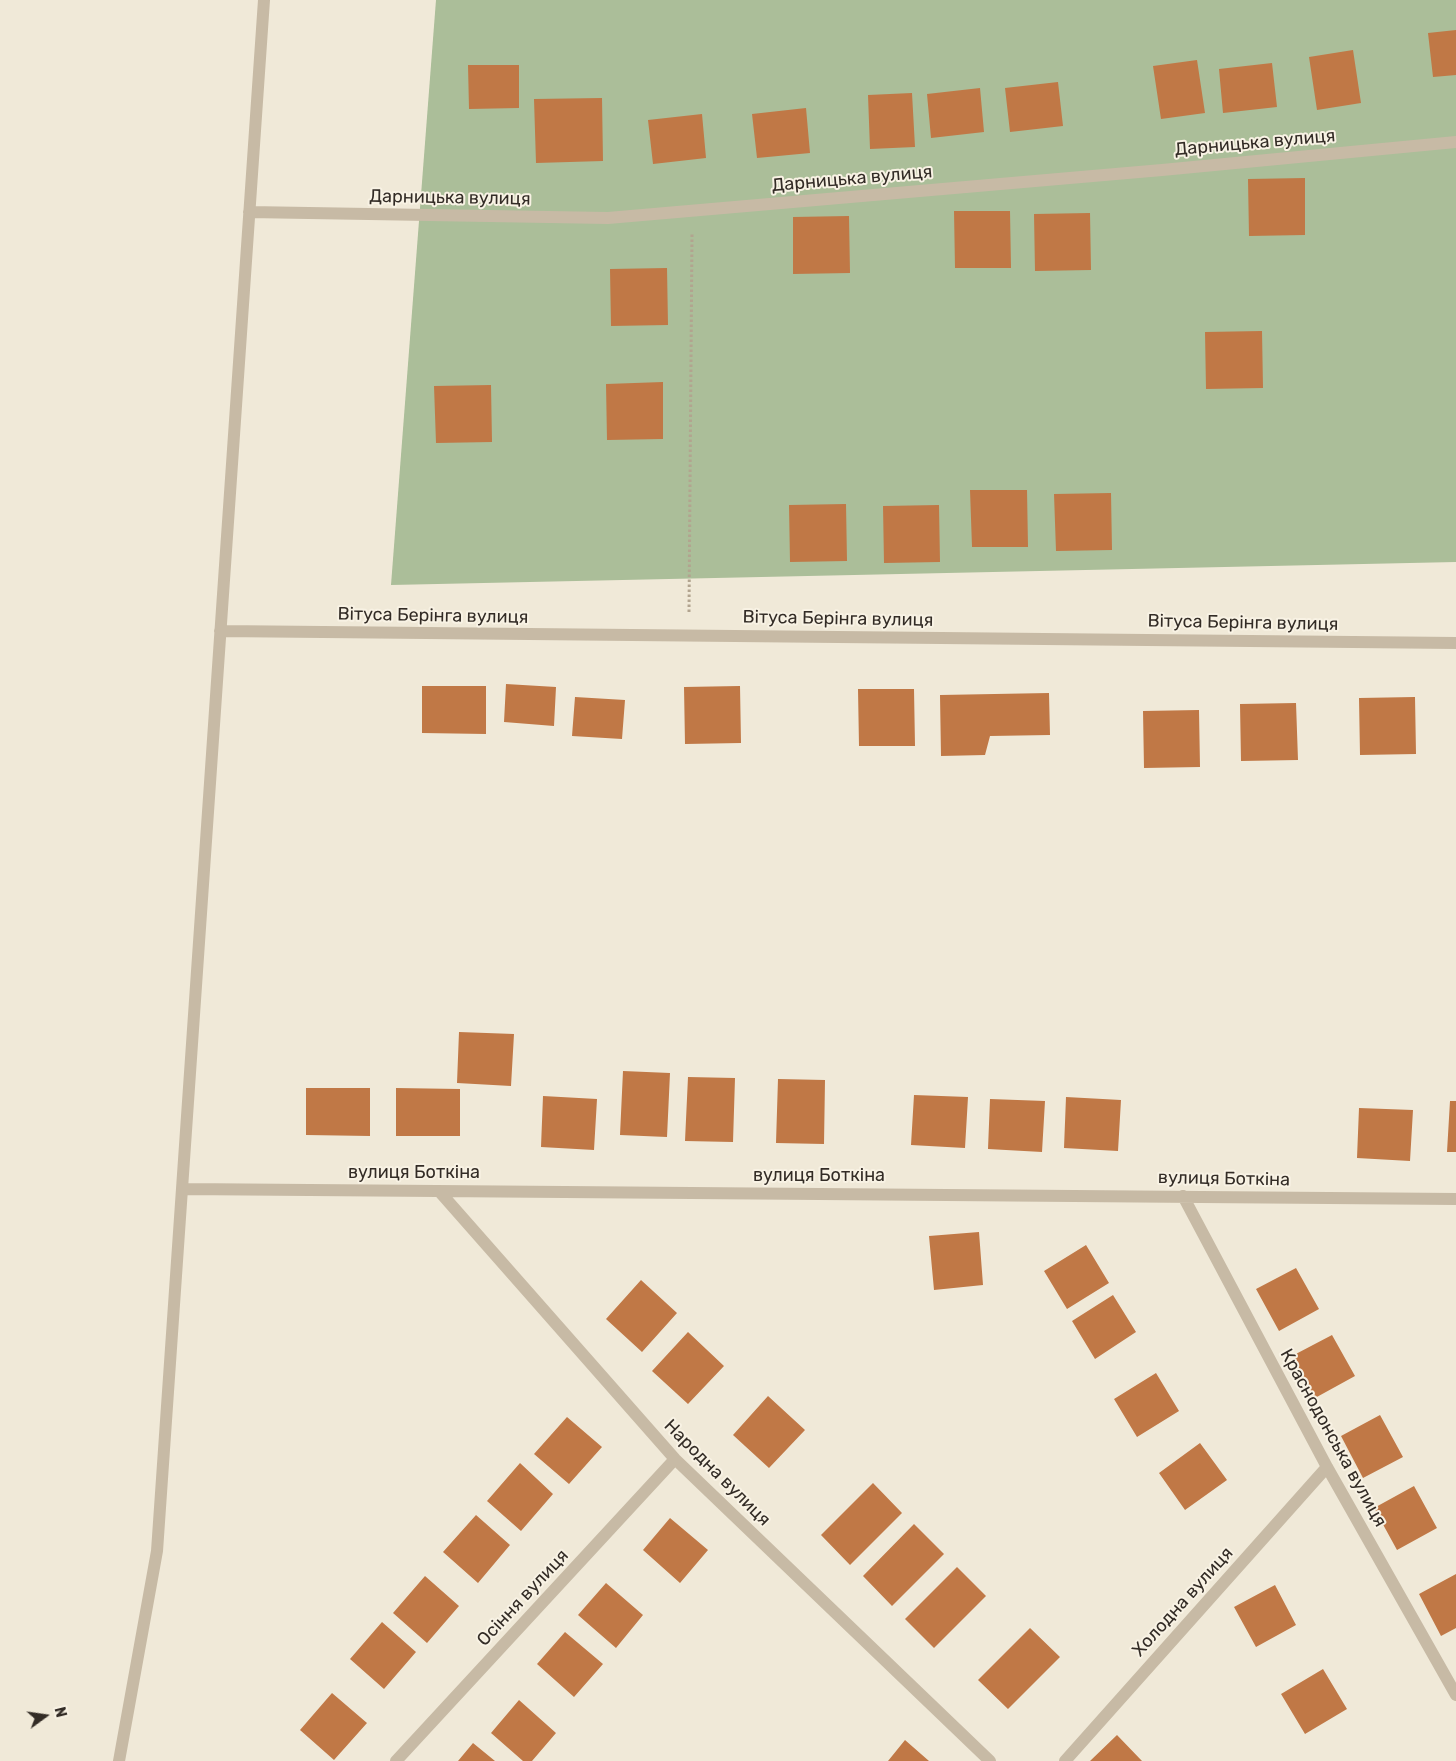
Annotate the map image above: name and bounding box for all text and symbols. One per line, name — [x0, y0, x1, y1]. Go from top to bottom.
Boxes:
street label: Дарницька вулиця — [1174, 125, 1336, 161]
street label: Дарницька вулиця — [771, 161, 933, 197]
street label: Дарницька вулиця — [369, 186, 531, 210]
street label: Вітуса Берінга вулиця — [337, 604, 529, 628]
street label: Вітуса Берінга вулиця — [742, 607, 934, 631]
street label: Вітуса Берінга вулиця — [1147, 611, 1339, 635]
street label: вулиця Боткіна — [348, 1162, 480, 1184]
street label: вулиця Боткіна — [753, 1165, 885, 1187]
street label: вулиця Боткіна — [1158, 1167, 1290, 1191]
street label: Краснодонська вулиця — [1275, 1345, 1391, 1531]
street label: Народна вулиця — [659, 1415, 775, 1531]
street label: Холодна вулиця — [1128, 1543, 1238, 1661]
street label: Осіння вулиця — [473, 1545, 573, 1651]
north arrow — [20, 1691, 70, 1741]
text: N — [51, 1705, 70, 1719]

